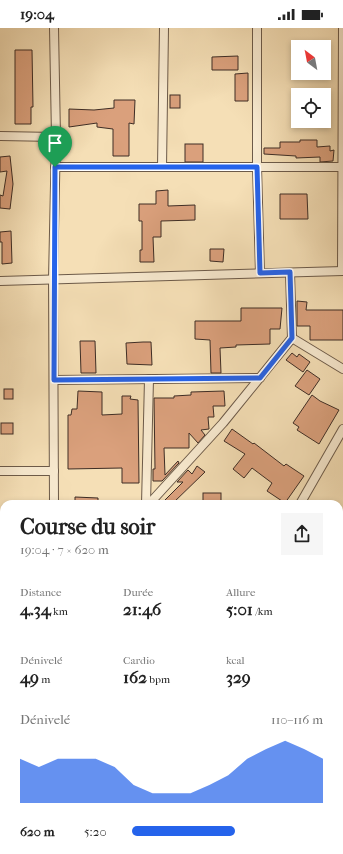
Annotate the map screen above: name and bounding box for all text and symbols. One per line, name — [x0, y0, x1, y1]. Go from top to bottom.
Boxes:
text: 19:04 — [20, 5, 54, 23]
north arrow — [291, 40, 331, 80]
map controls — [291, 40, 331, 128]
button: locate — [291, 88, 331, 128]
pin — [38, 126, 72, 167]
icon: arrive — [44, 132, 66, 154]
button: share — [281, 513, 323, 555]
text: Course du soir — [20, 514, 155, 540]
text: 19:04 · 7 × 620 m — [20, 542, 109, 557]
text: Distance — [20, 586, 61, 599]
text: Durée — [123, 586, 153, 599]
text: Allure — [226, 586, 255, 599]
text: 4.34 — [20, 599, 51, 619]
text: 21:46 — [123, 599, 161, 619]
text: 5:01 — [226, 599, 253, 619]
text: km — [51, 605, 68, 618]
text: /km — [253, 605, 273, 618]
text: Dénivelé — [20, 654, 62, 667]
text: Cardio — [123, 654, 155, 667]
text: kcal — [226, 654, 245, 667]
text: 49 — [20, 667, 39, 687]
text: 162 — [123, 667, 147, 687]
text: 329 — [226, 667, 251, 687]
text: m — [39, 673, 50, 686]
text: bpm — [147, 673, 170, 686]
text: Dénivelé — [20, 712, 70, 727]
text: 110–116 m — [271, 712, 323, 727]
text: 620 m — [20, 824, 55, 839]
text: 5:20 — [84, 824, 107, 839]

